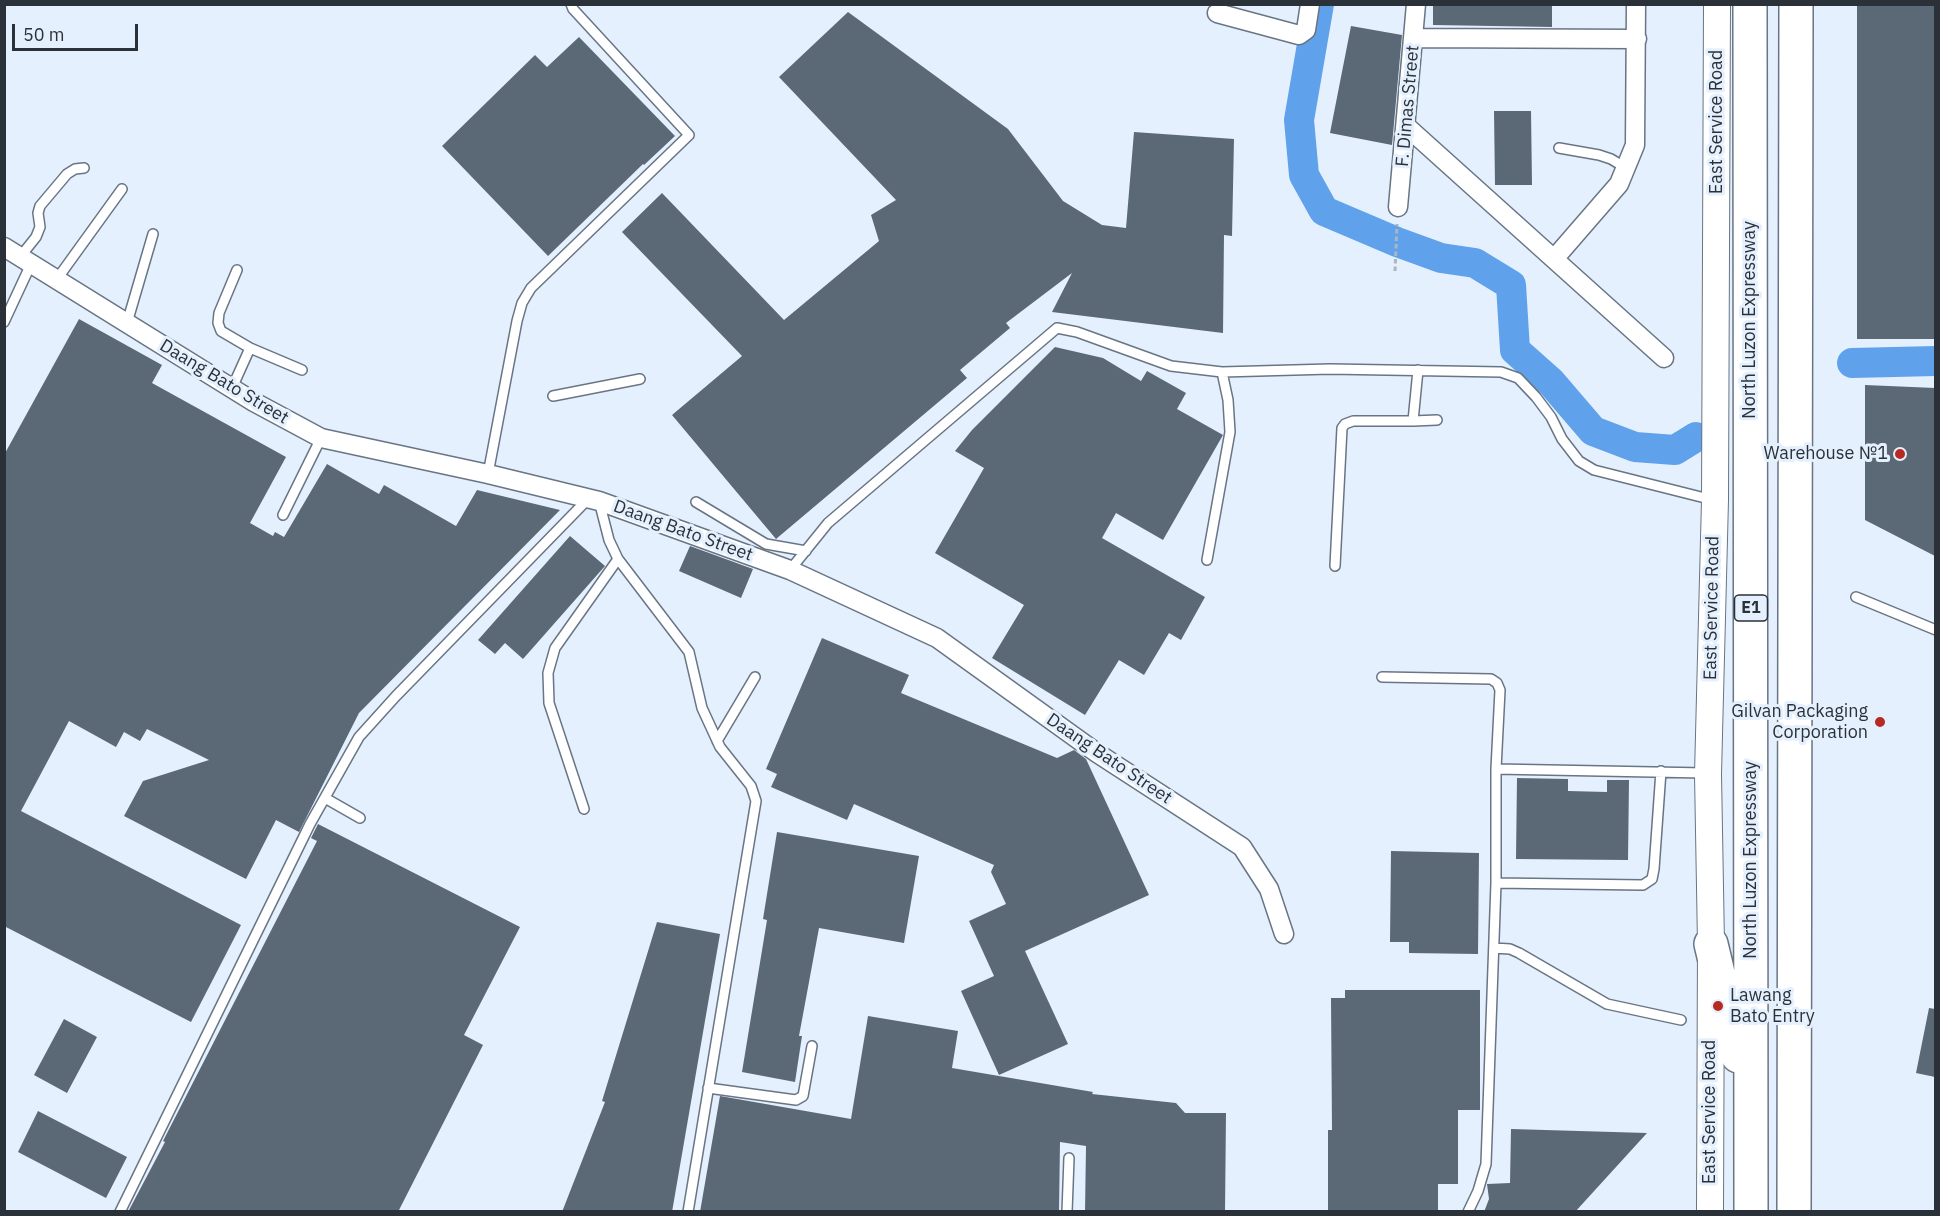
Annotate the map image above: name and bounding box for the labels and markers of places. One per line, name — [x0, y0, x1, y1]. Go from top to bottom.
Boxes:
place label: Warehouse №1 — [1763, 443, 1888, 465]
marker: Warehouse №1 — [1893, 447, 1907, 461]
place label: Gilvan Packaging Corporation — [1731, 701, 1868, 744]
marker: Gilvan Packaging Corporation — [1873, 715, 1887, 729]
place label: Lawang Bato Entry — [1730, 985, 1815, 1028]
marker: Lawang Bato Entry — [1711, 999, 1725, 1013]

